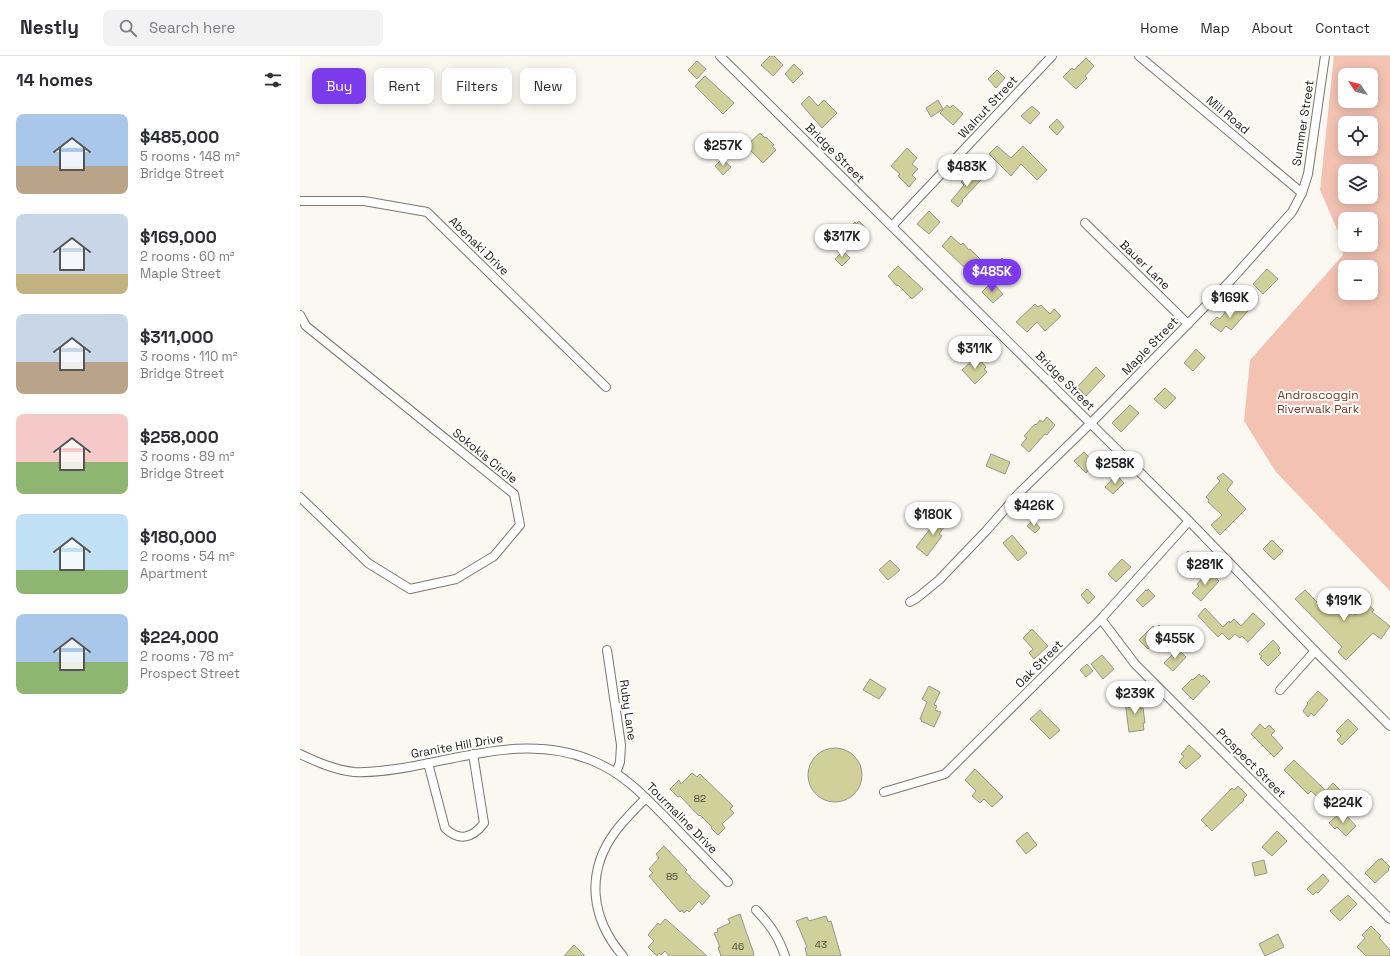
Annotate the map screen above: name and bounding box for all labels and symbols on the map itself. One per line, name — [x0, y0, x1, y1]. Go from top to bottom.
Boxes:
north arrow — [1338, 68, 1378, 108]
street label: Walnut Street — [955, 72, 1021, 142]
street label: Summer Street — [1288, 79, 1318, 167]
street label: Mill Road — [1203, 92, 1253, 138]
street label: Bridge Street — [802, 120, 868, 186]
pin: $257K — [695, 133, 751, 167]
pin: $483K — [939, 154, 995, 188]
street label: Abenaki Drive — [445, 213, 513, 279]
pin: $317K — [814, 224, 870, 258]
street label: Bauer Lane — [1116, 237, 1174, 293]
pin: $485K — [964, 259, 1020, 293]
pin: $169K — [1202, 285, 1258, 319]
street label: Maple Street — [1118, 314, 1182, 378]
pin: $311K — [947, 336, 1003, 370]
street label: Bridge Street — [1032, 348, 1098, 414]
park label: Androscoggin Riverwalk Park — [1277, 387, 1360, 417]
street label: Sokokis Circle — [449, 425, 521, 487]
pin: $258K — [1087, 451, 1143, 485]
pin: $426K — [1006, 493, 1062, 527]
pin: $180K — [905, 502, 961, 536]
pin: $281K — [1177, 552, 1233, 586]
pin: $191K — [1316, 588, 1372, 622]
pin: $455K — [1147, 626, 1203, 660]
street label: Oak Street — [1012, 637, 1066, 691]
street label: Ruby Lane — [616, 679, 640, 741]
pin: $239K — [1107, 681, 1163, 715]
street label: Prospect Street — [1213, 725, 1289, 801]
street label: Granite Hill Drive — [410, 730, 504, 762]
street label: Tourmaline Drive — [643, 779, 721, 857]
pin: $224K — [1315, 790, 1371, 824]
house number: 82 — [694, 792, 706, 805]
house number: 85 — [666, 870, 678, 883]
house number: 43 — [815, 938, 827, 951]
house number: 46 — [732, 940, 744, 953]

